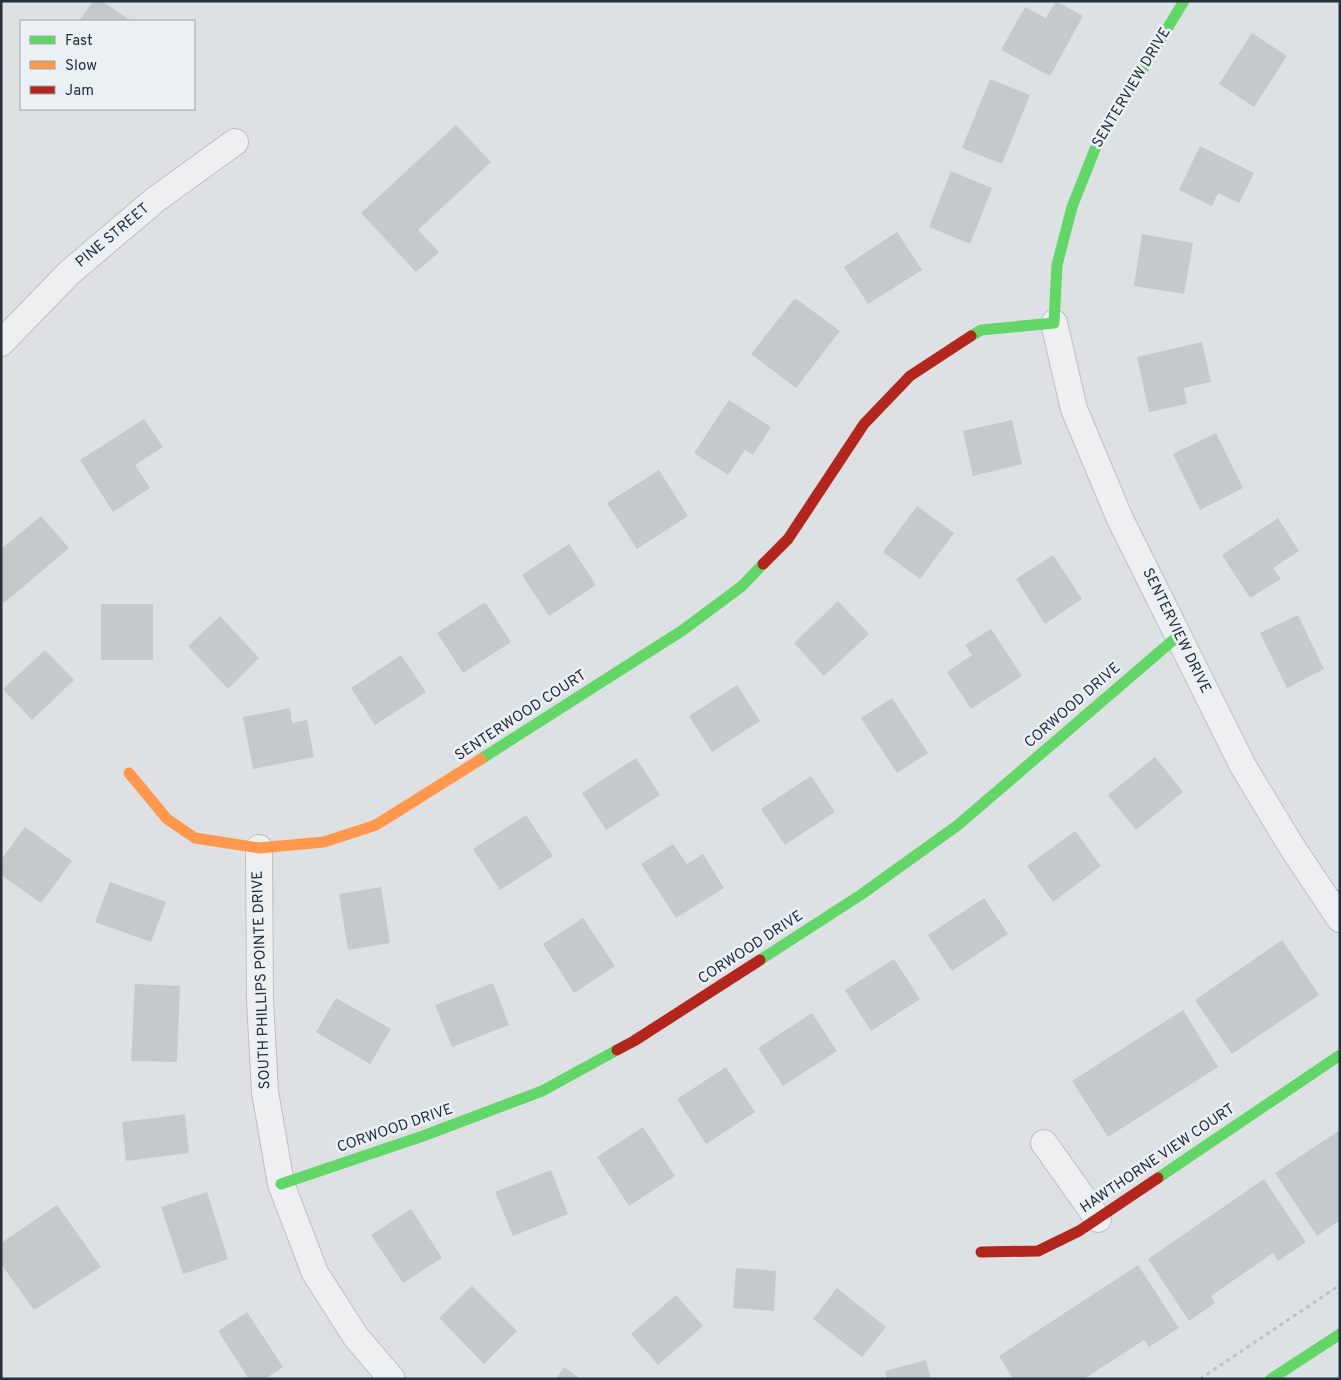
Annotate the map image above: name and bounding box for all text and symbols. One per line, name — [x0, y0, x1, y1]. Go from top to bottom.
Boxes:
legend — [20, 20, 195, 110]
street label: SENTERVIEW DRIVE — [1089, 24, 1175, 152]
text: Fast — [65, 32, 93, 51]
text: Slow — [65, 57, 97, 76]
text: Jam — [65, 82, 94, 101]
street label: PINE STREET — [72, 200, 154, 272]
street label: SENTERVIEW DRIVE — [1137, 565, 1215, 697]
street label: CORWOOD DRIVE — [1021, 659, 1125, 753]
street label: SENTERWOOD COURT — [452, 666, 590, 766]
street label: SOUTH PHILLIPS POINTE DRIVE — [249, 870, 275, 1090]
street label: CORWOOD DRIVE — [695, 907, 807, 989]
street label: CORWOOD DRIVE — [335, 1100, 455, 1158]
street label: HAWTHORNE VIEW COURT — [1077, 1100, 1239, 1218]

